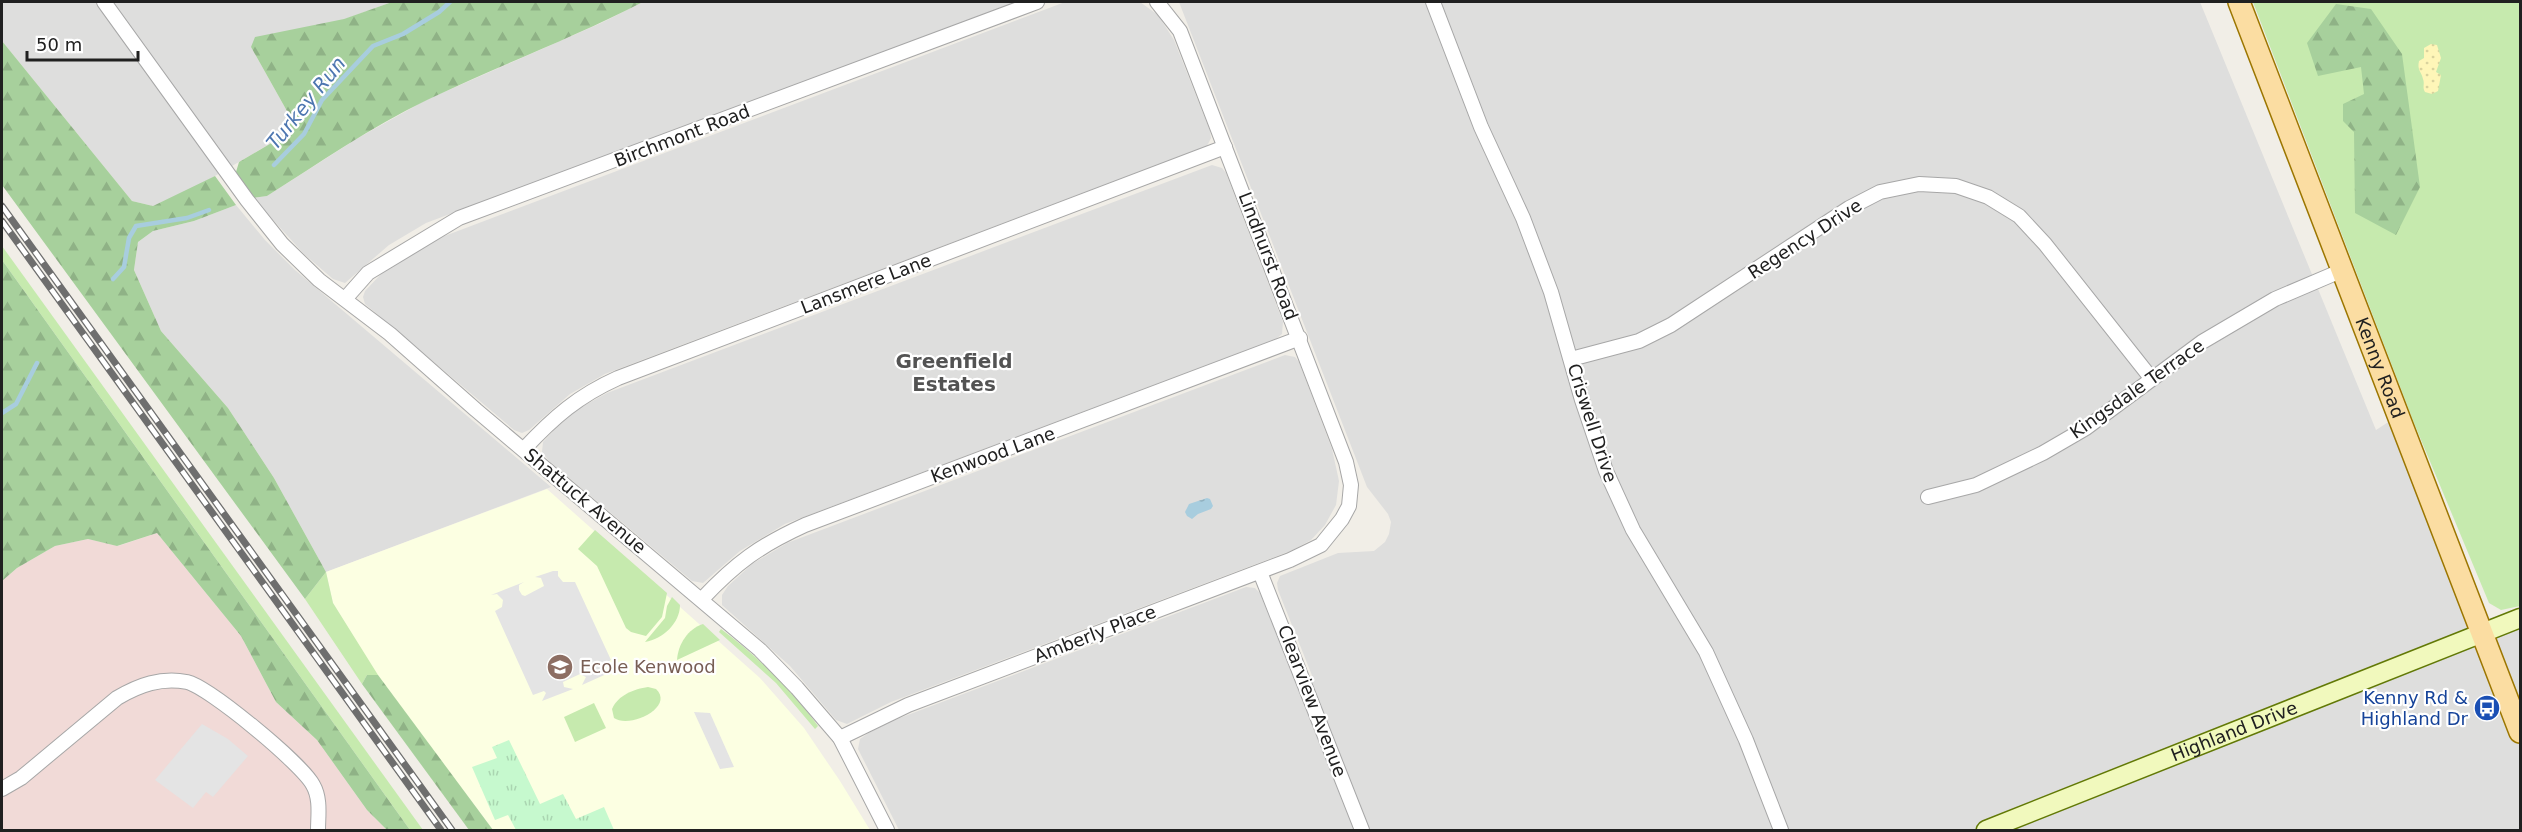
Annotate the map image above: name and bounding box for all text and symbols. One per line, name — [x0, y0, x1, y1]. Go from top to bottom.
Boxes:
scale bar — [27, 24, 138, 62]
text: 50 m — [36, 34, 82, 55]
water label: Turkey Run — [261, 52, 351, 154]
street label: Birchmont Road — [611, 100, 753, 171]
street label: Lindhurst Road — [1234, 189, 1303, 323]
street label: Regency Drive — [1744, 194, 1865, 283]
street label: Lansmere Lane — [798, 249, 934, 318]
street label: Kenny Road — [2351, 314, 2409, 421]
street label: Kingsdale Terrace — [2066, 334, 2208, 443]
district label: Greenfield Estates — [895, 349, 1013, 396]
street label: Criswell Drive — [1563, 361, 1622, 485]
street label: Kenwood Lane — [928, 422, 1058, 487]
street label: Shattuck Avenue — [520, 444, 650, 558]
street label: Amberly Place — [1031, 601, 1159, 666]
street label: Clearview Avenue — [1274, 622, 1351, 780]
school or university icon: Ecole Kenwood — [545, 652, 575, 682]
place label: Ecole Kenwood — [580, 656, 716, 677]
place label: Kenny Rd & Highland Dr — [2361, 687, 2469, 729]
bus stop icon: Kenny Rd & Highland Dr — [2472, 693, 2502, 723]
street label: Highland Drive — [2168, 697, 2300, 766]

